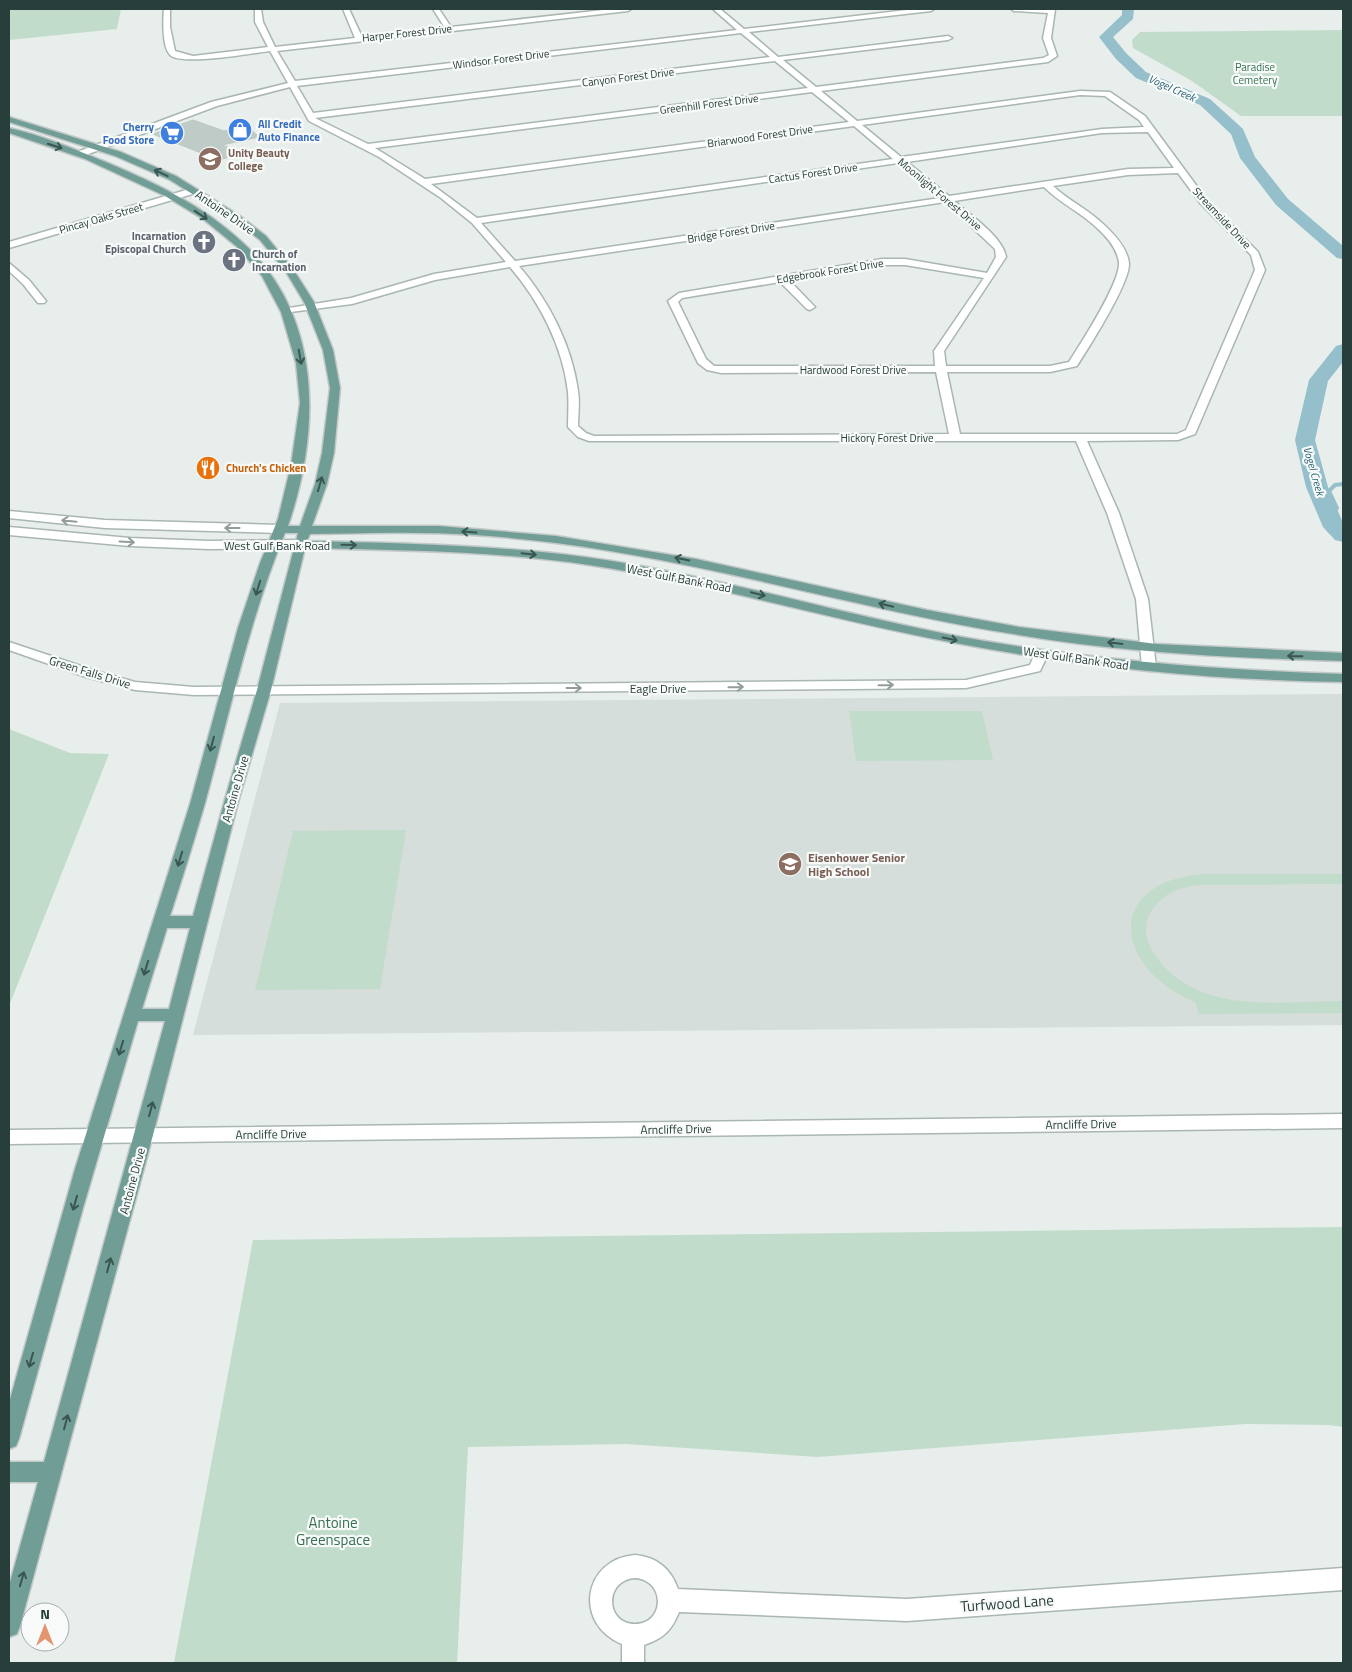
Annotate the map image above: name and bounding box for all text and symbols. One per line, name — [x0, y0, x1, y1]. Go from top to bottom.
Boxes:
street label: Harper Forest Drive — [361, 20, 453, 46]
street label: Windsor Forest Drive — [452, 45, 551, 73]
park label: Paradise Cemetery — [1233, 59, 1278, 88]
street label: Canyon Forest Drive — [581, 63, 675, 91]
water label: Vogel Creek — [1146, 71, 1199, 106]
street label: Greenhill Forest Drive — [659, 90, 760, 118]
place label: All Credit Auto Finance — [258, 116, 320, 145]
shop icon: All Credit Auto Finance — [227, 117, 253, 143]
place label: Cherry Food Store — [103, 119, 154, 148]
supermarket icon: Cherry Food Store — [159, 120, 185, 146]
street label: Briarwood Forest Drive — [706, 121, 814, 151]
one-way arrow — [47, 141, 63, 151]
place label: Unity Beauty College — [228, 145, 290, 174]
school or university icon: Unity Beauty College — [197, 146, 223, 172]
street label: Moonlight Forest Drive — [894, 154, 986, 234]
street label: Cactus Forest Drive — [768, 159, 859, 187]
one-way arrow — [154, 167, 169, 177]
street label: Streamside Drive — [1189, 184, 1255, 253]
street label: Antoine Drive — [191, 185, 259, 239]
street label: Pincay Oaks Street — [57, 198, 145, 238]
one-way arrow — [194, 210, 208, 220]
street label: Bridge Forest Drive — [686, 217, 776, 247]
place label: Incarnation Episcopal Church — [105, 228, 186, 257]
church icon: Incarnation Episcopal Church — [191, 229, 217, 255]
place label: Church of Incarnation — [252, 246, 306, 275]
church icon: Church of Incarnation — [221, 247, 247, 273]
street label: Edgebrook Forest Drive — [775, 255, 885, 287]
one-way arrow — [295, 349, 305, 365]
street label: Hardwood Forest Drive — [800, 362, 907, 378]
street label: Hickory Forest Drive — [840, 430, 934, 446]
water label: Vogel Creek — [1299, 445, 1329, 498]
restaurant icon: Church's Chicken — [195, 455, 221, 481]
place label: Church's Chicken — [226, 460, 306, 476]
one-way arrow — [316, 477, 326, 493]
one-way arrow — [62, 516, 78, 525]
one-way arrow — [224, 523, 240, 533]
one-way arrow — [461, 527, 477, 536]
street label: West Gulf Bank Road — [224, 536, 330, 555]
one-way arrow — [119, 537, 135, 546]
one-way arrow — [341, 540, 357, 549]
one-way arrow — [521, 549, 537, 559]
one-way arrow — [674, 553, 690, 563]
street label: West Gulf Bank Road — [625, 559, 733, 597]
one-way arrow — [253, 580, 262, 596]
one-way arrow — [749, 590, 765, 599]
one-way arrow — [878, 600, 894, 609]
one-way arrow — [942, 634, 958, 644]
one-way arrow — [1107, 638, 1123, 648]
street label: West Gulf Bank Road — [1022, 641, 1130, 675]
street label: Green Falls Drive — [47, 651, 133, 693]
one-way arrow — [1287, 651, 1303, 661]
street label: Eagle Drive — [630, 679, 686, 698]
one-way arrow — [878, 680, 894, 690]
one-way arrow — [728, 682, 744, 692]
one-way arrow — [566, 683, 582, 693]
one-way arrow — [207, 736, 217, 752]
street label: Antoine Drive — [216, 754, 254, 824]
place label: Eisenhower Senior High School — [808, 848, 905, 881]
one-way arrow — [174, 850, 184, 866]
school or university icon: Eisenhower Senior High School — [777, 851, 803, 877]
one-way arrow — [141, 959, 151, 975]
one-way arrow — [116, 1039, 126, 1055]
one-way arrow — [147, 1101, 156, 1117]
street label: Arncliffe Drive — [1045, 1114, 1117, 1134]
street label: Arncliffe Drive — [640, 1119, 712, 1139]
street label: Arncliffe Drive — [235, 1124, 307, 1144]
street label: Antoine Drive — [114, 1146, 150, 1216]
one-way arrow — [70, 1195, 79, 1211]
one-way arrow — [104, 1258, 114, 1274]
one-way arrow — [26, 1351, 35, 1367]
one-way arrow — [62, 1415, 71, 1431]
park label: Antoine Greenspace — [296, 1511, 370, 1551]
one-way arrow — [18, 1571, 27, 1587]
street label: Turfwood Lane — [960, 1588, 1054, 1618]
north arrow — [20, 1602, 70, 1652]
text: N — [40, 1603, 50, 1624]

